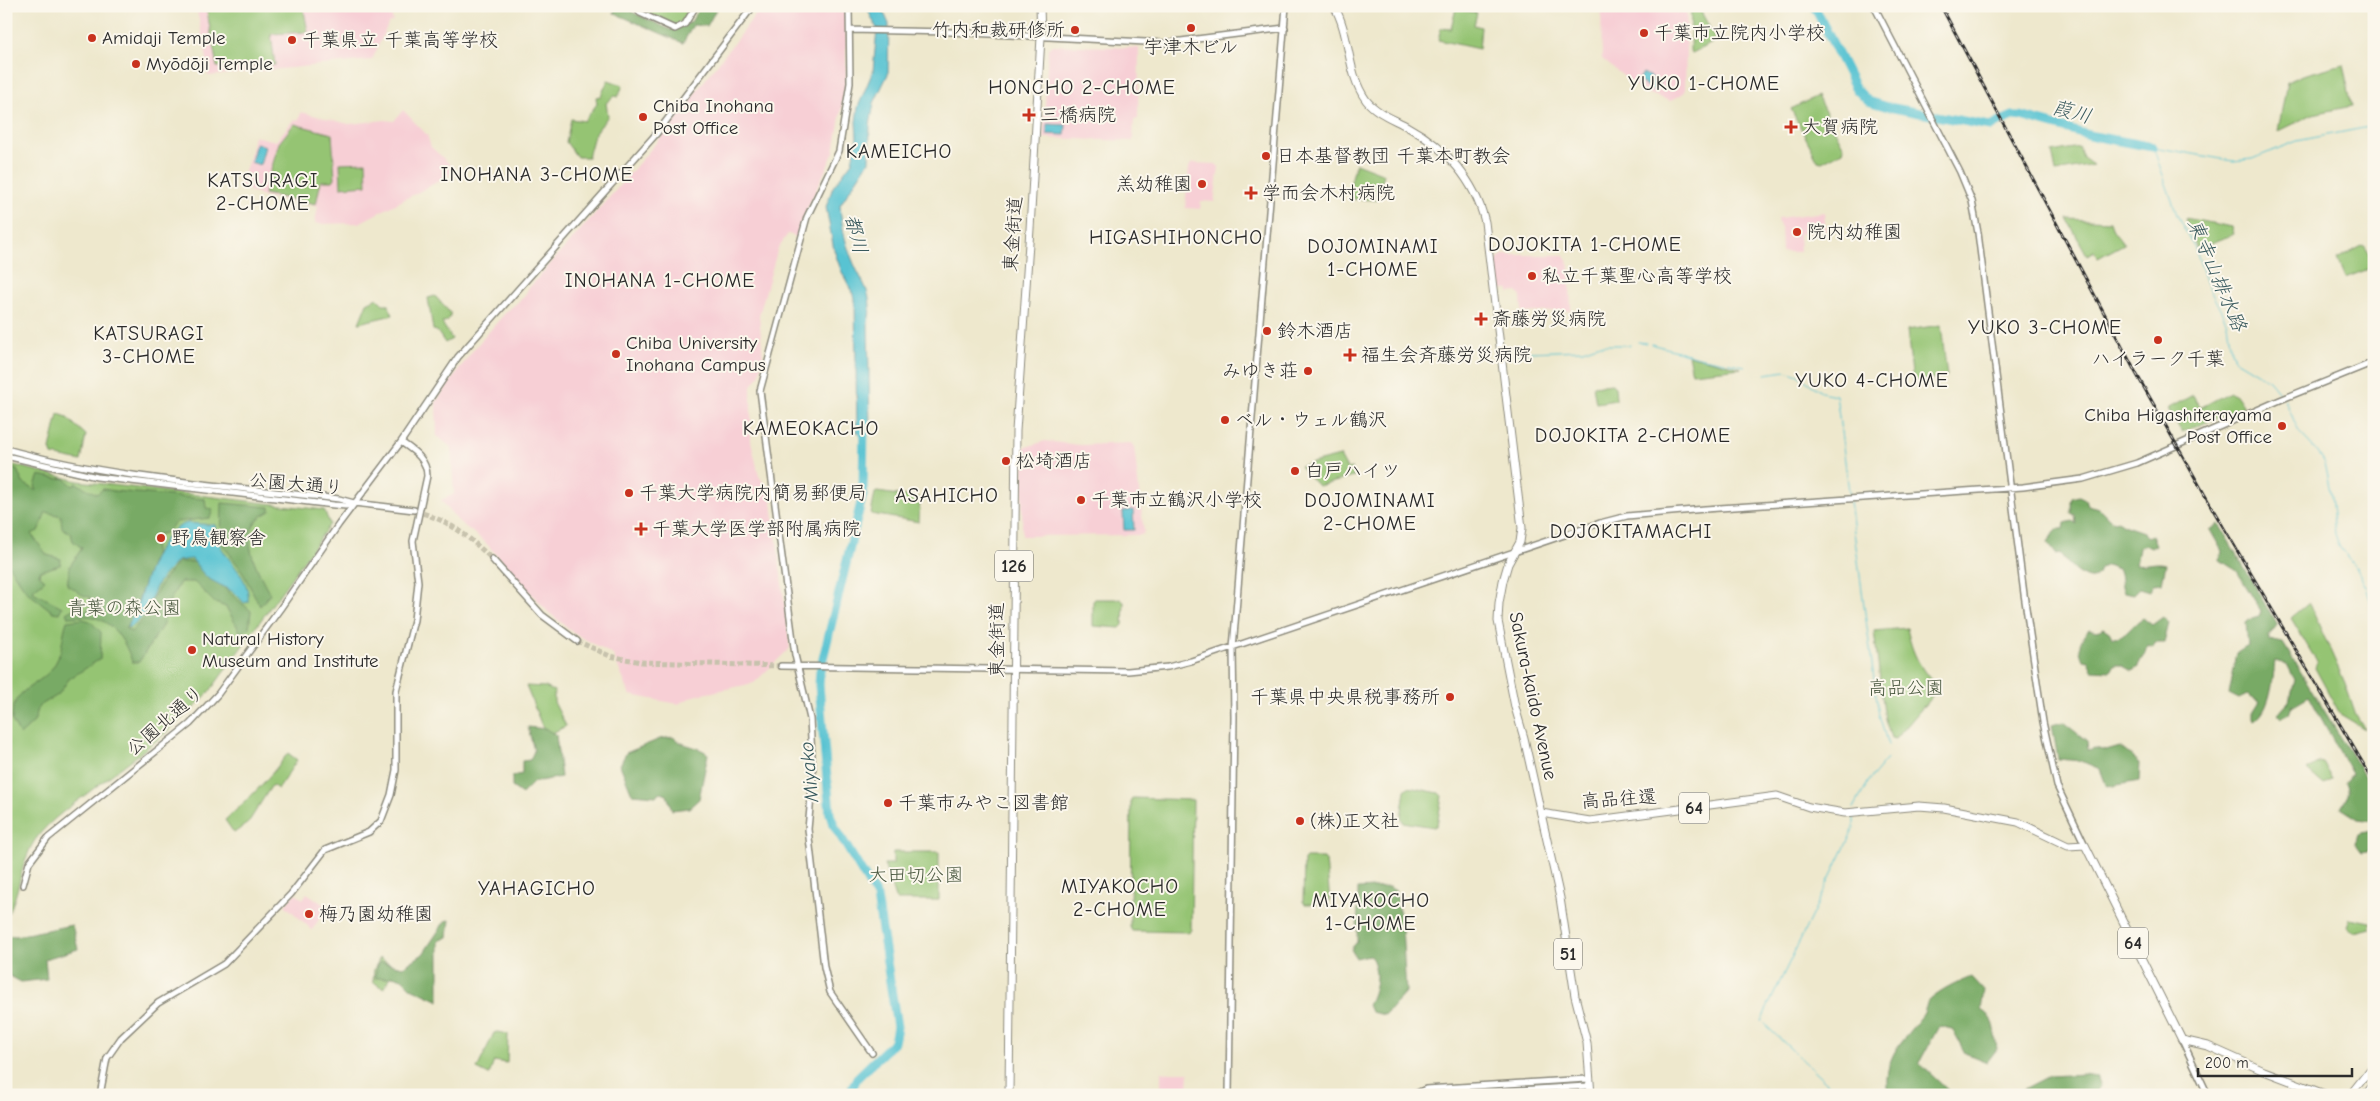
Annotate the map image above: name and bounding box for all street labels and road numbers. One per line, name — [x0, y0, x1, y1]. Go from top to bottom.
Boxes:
street label: 東金街道 — [999, 195, 1027, 273]
street label: 公園大通り — [248, 469, 344, 499]
road number: 126 — [995, 550, 1033, 582]
street label: 東金街道 — [986, 602, 1008, 678]
street label: Sakura-kaido Avenue — [1504, 610, 1562, 782]
street label: 公園北通り — [122, 682, 208, 760]
street label: 高品往還 — [1580, 785, 1658, 813]
road number: 64 — [1679, 792, 1709, 824]
road number: 64 — [2118, 928, 2148, 958]
road number: 51 — [1554, 939, 1582, 970]

